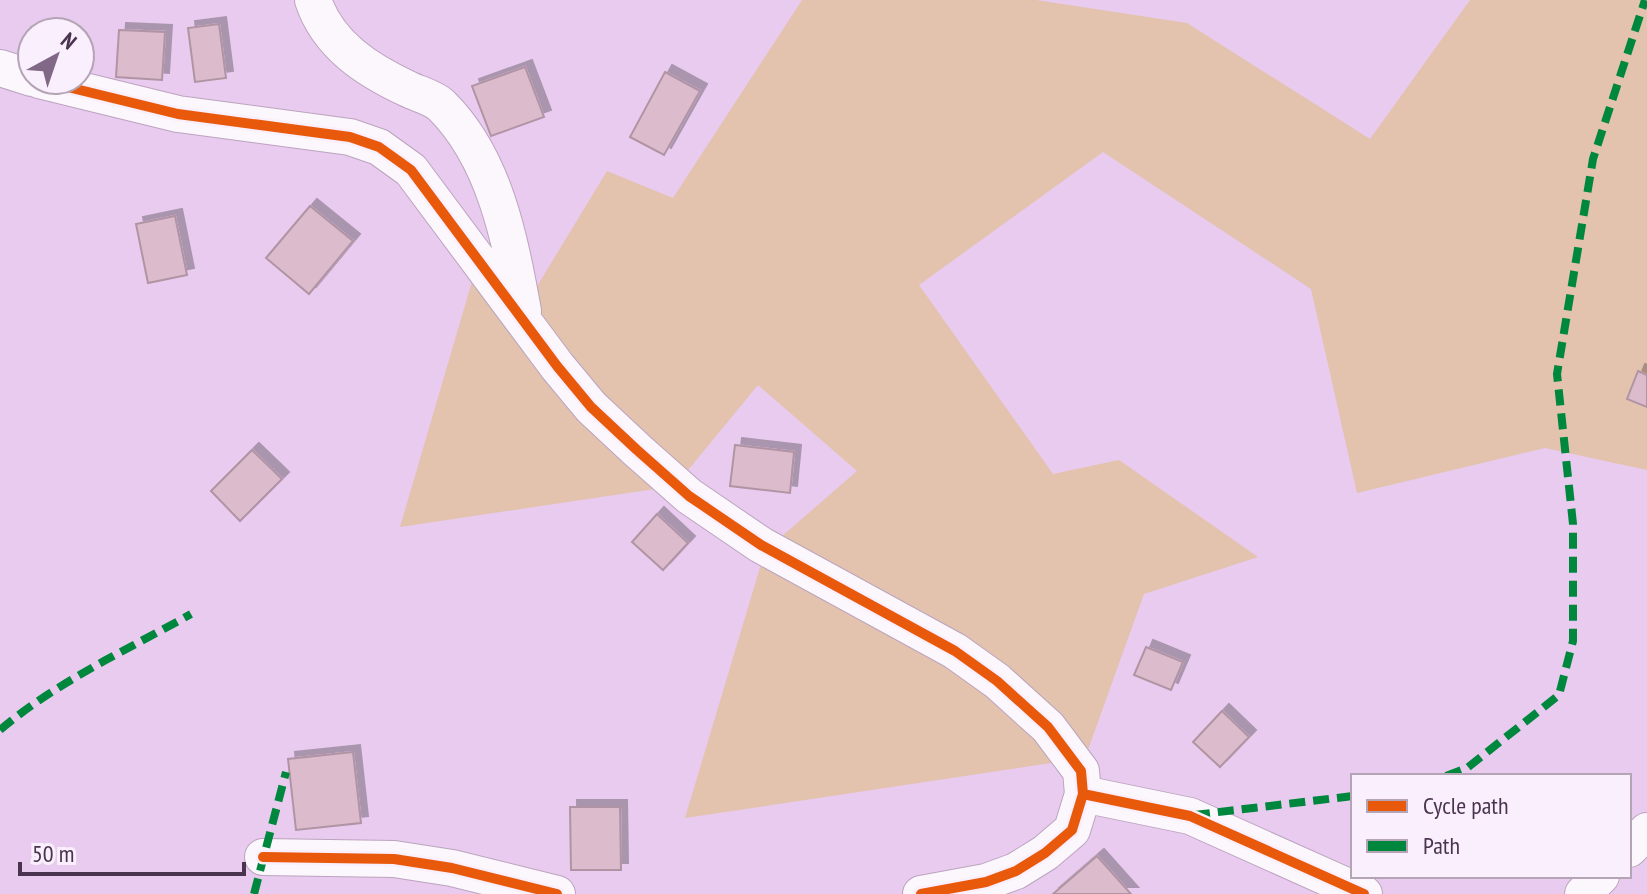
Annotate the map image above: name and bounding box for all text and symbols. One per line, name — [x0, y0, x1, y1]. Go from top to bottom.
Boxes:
north arrow — [16, 16, 96, 96]
text: N — [55, 26, 82, 55]
legend — [1351, 774, 1631, 878]
text: Cycle path — [1423, 790, 1509, 821]
scale bar — [20, 826, 244, 876]
text: Path — [1423, 830, 1460, 861]
text: 50 m — [32, 838, 74, 869]

